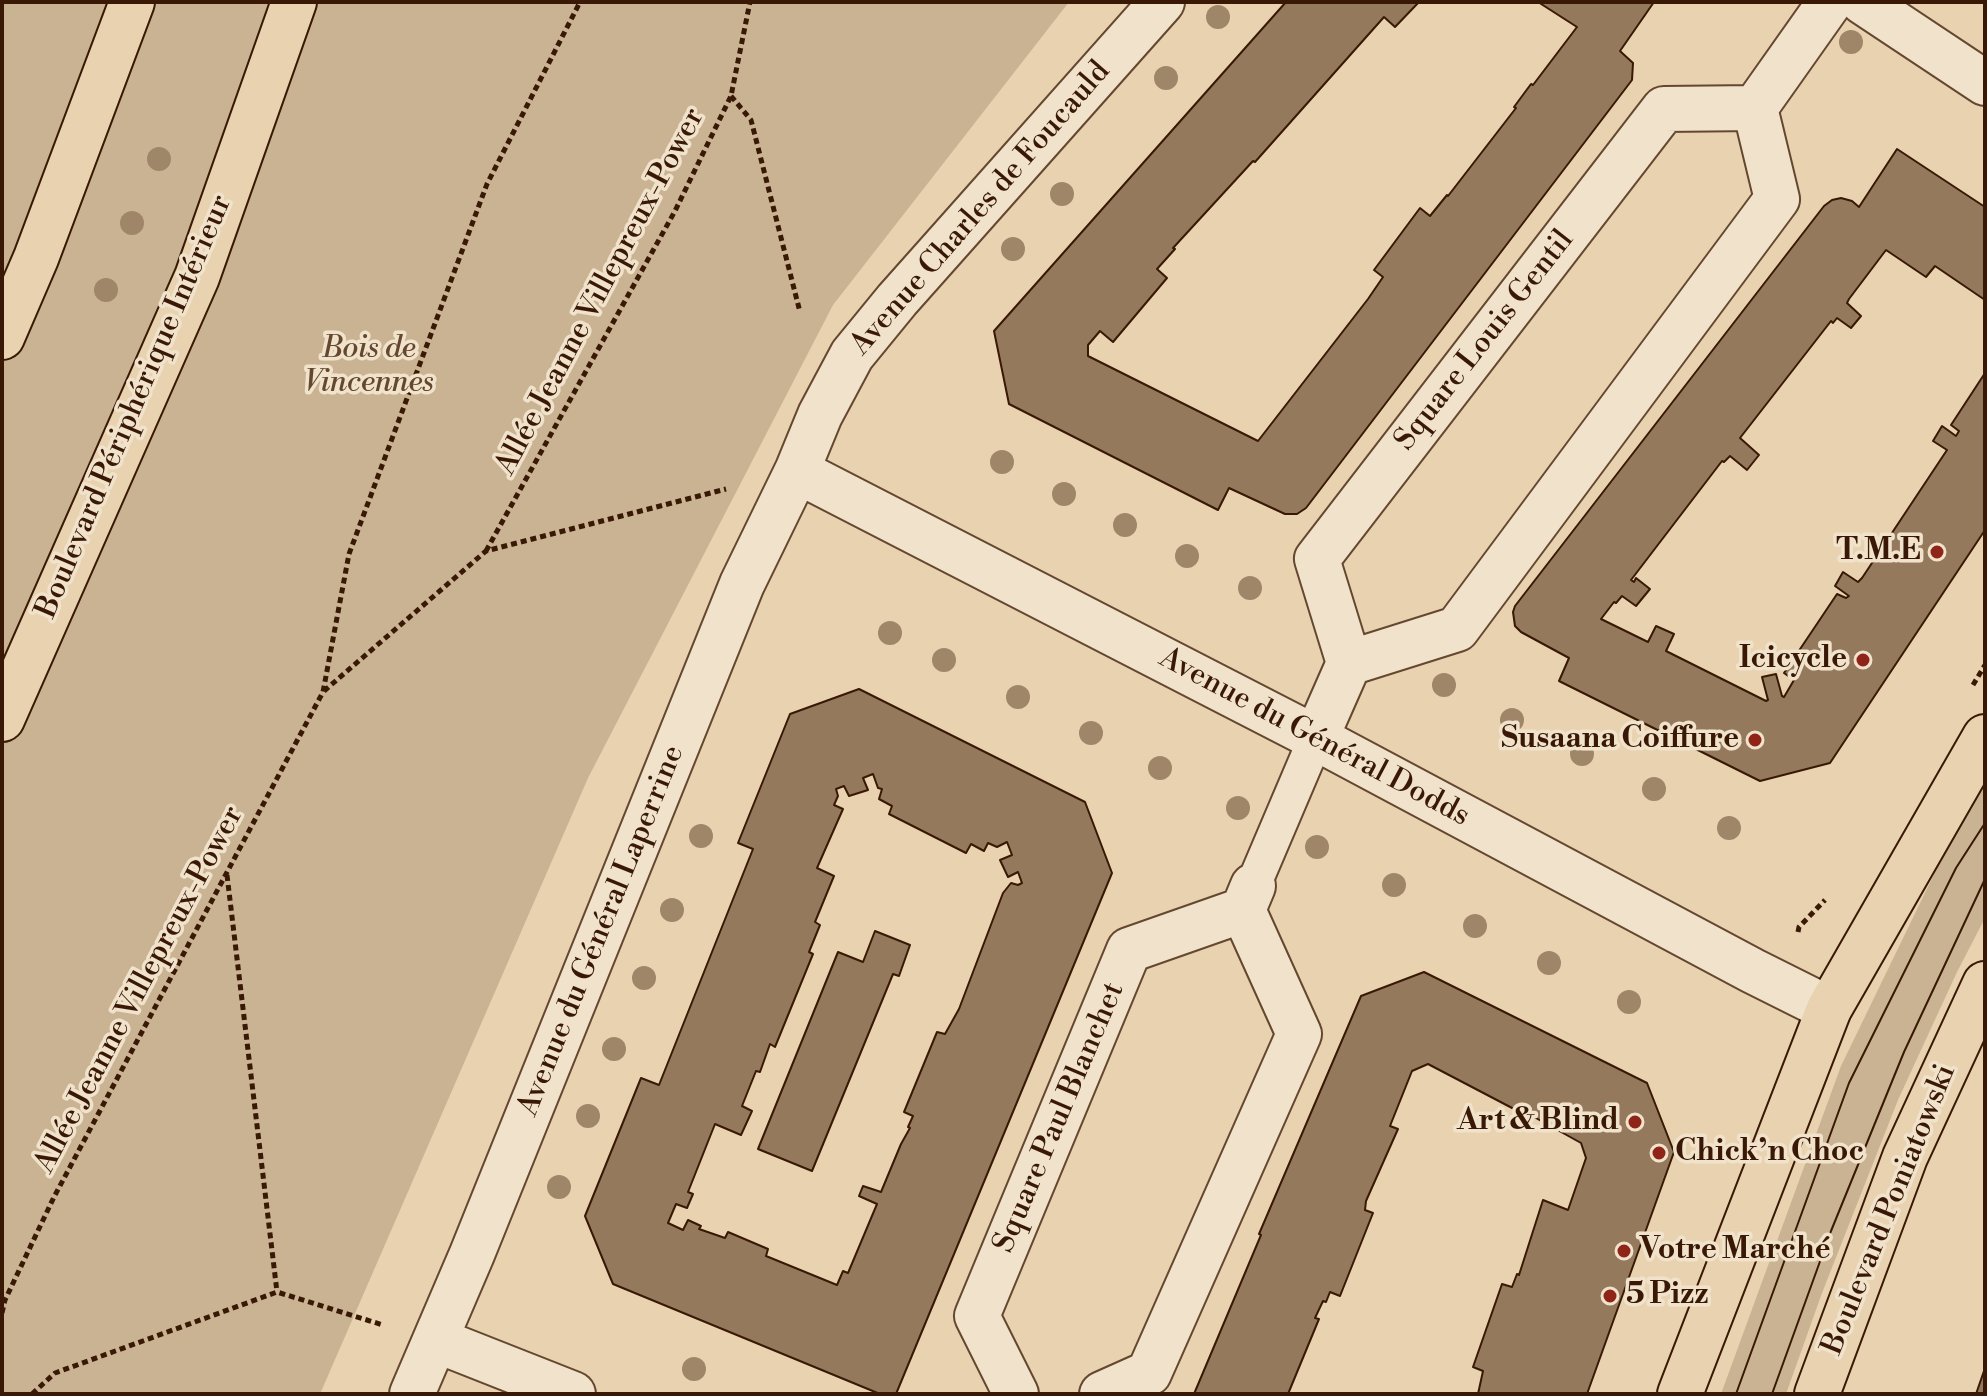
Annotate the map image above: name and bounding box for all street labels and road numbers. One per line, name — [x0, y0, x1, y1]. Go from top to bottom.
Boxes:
street label: Avenue Charles de Foucauld — [843, 55, 1119, 363]
street label: Allée Jeanne Villepreux-Power — [489, 102, 713, 482]
street label: Boulevard Périphérique Intérieur — [29, 190, 241, 624]
street label: Square Louis Gentil — [1388, 224, 1582, 458]
street label: Avenue du Général Dodds — [1153, 641, 1475, 835]
street label: Avenue du Général Laperrine — [511, 741, 693, 1121]
street label: Allée Jeanne Villepreux-Power — [28, 800, 252, 1180]
street label: Square Paul Blanchet — [987, 978, 1133, 1258]
street label: Boulevard Poniatowski — [1815, 1060, 1965, 1360]

